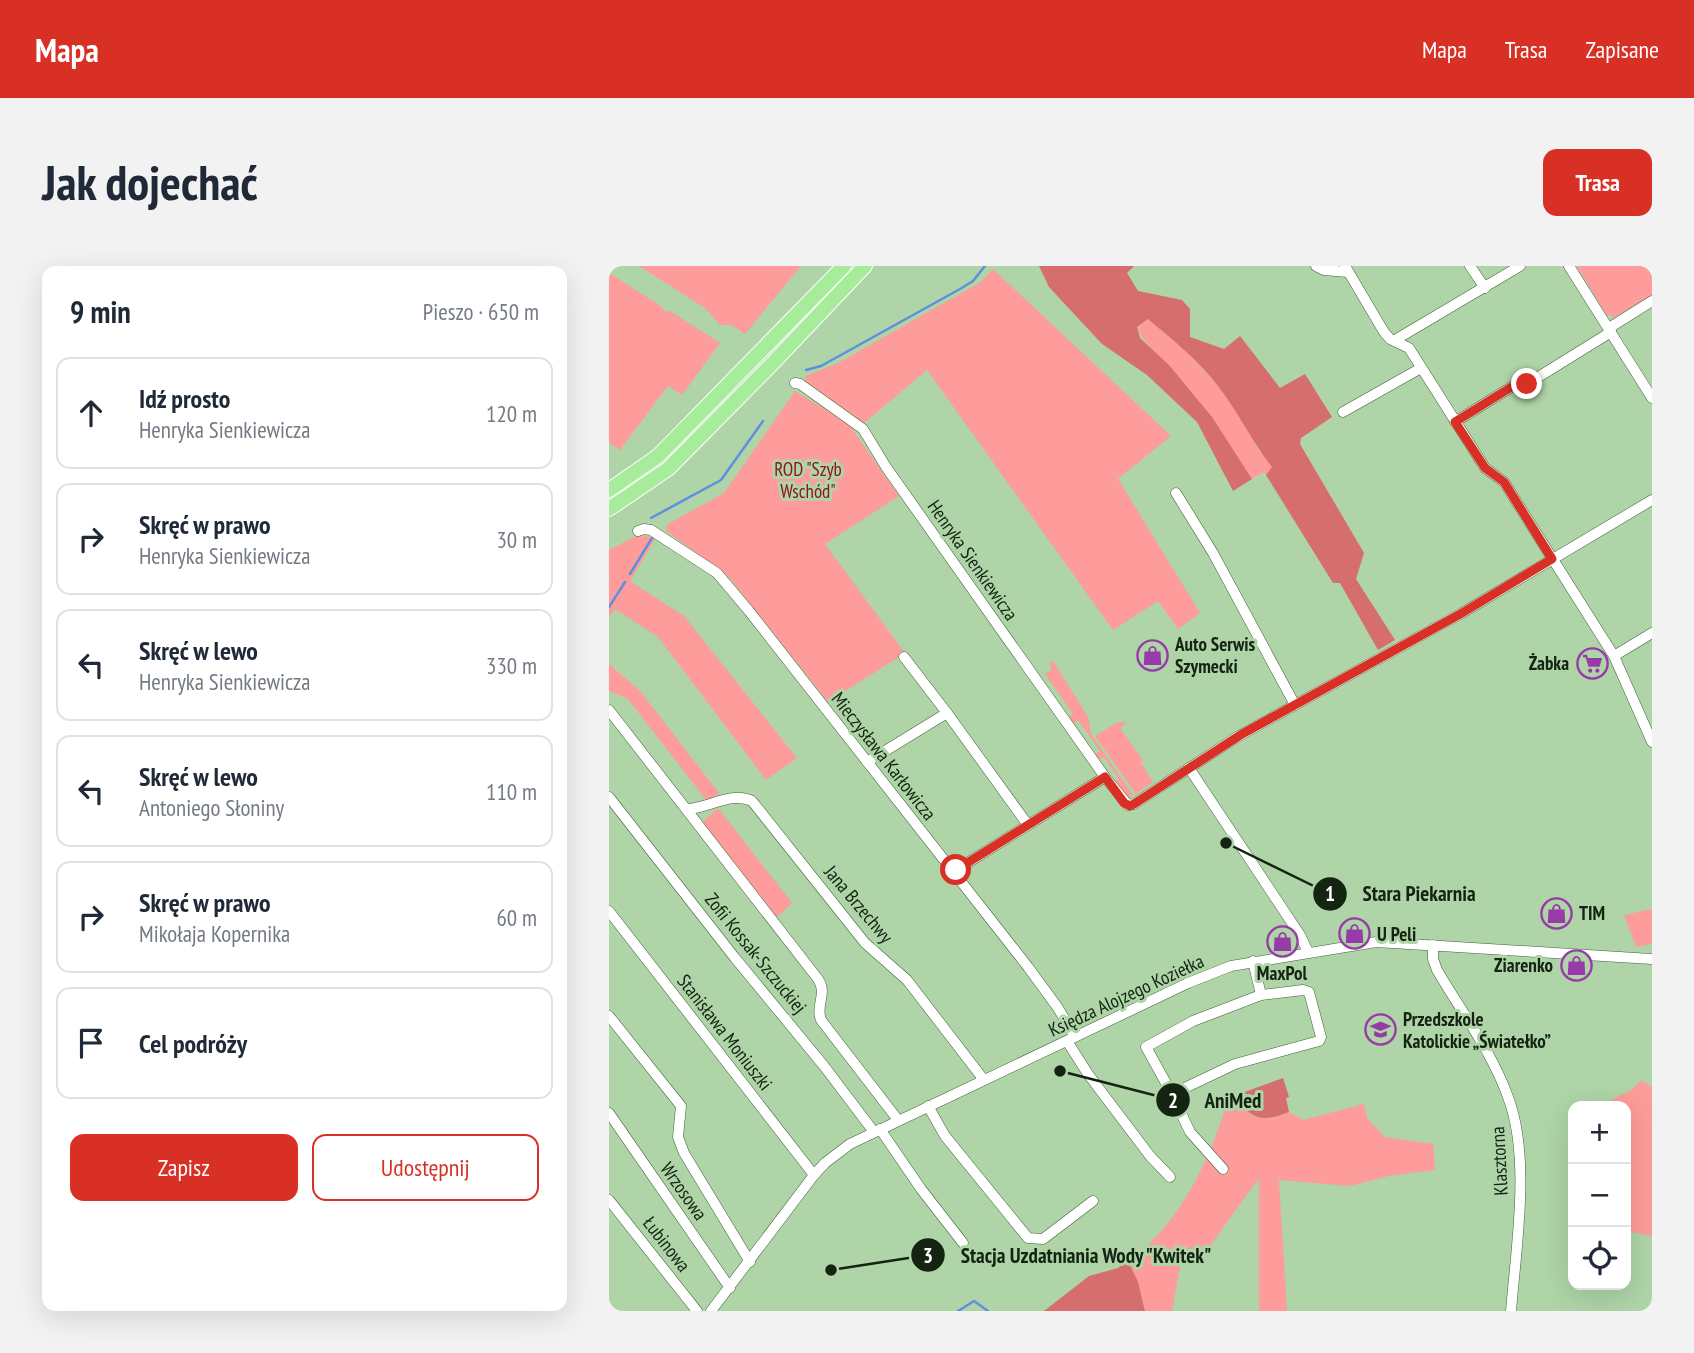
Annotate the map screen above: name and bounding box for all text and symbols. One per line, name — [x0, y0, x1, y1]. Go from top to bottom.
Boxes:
text: Mapa — [35, 28, 99, 71]
text: Mapa — [1422, 34, 1467, 65]
text: Trasa — [1505, 34, 1547, 65]
text: Zapisane — [1585, 34, 1659, 65]
button: Trasa — [1543, 149, 1652, 216]
text: Jak dojechać — [42, 150, 258, 214]
text: 9 min — [70, 292, 131, 331]
text: Pieszo · 650 m — [423, 297, 539, 326]
route end — [1511, 368, 1542, 399]
text: Idź prosto — [139, 382, 230, 415]
icon: ahead — [72, 394, 110, 432]
text: 120 m — [486, 399, 537, 428]
text: Henryka Sienkiewicza — [139, 415, 311, 444]
park label: ROD "Szyb Wschód" — [774, 457, 842, 503]
street label: Henryka Sienkiewicza — [923, 495, 1023, 625]
text: Skręć w prawo — [139, 508, 270, 541]
icon: right — [72, 520, 110, 558]
text: 30 m — [496, 525, 537, 554]
text: Henryka Sienkiewicza — [139, 541, 311, 570]
place label: Auto Serwis Szymecki — [1174, 632, 1256, 678]
text: Skręć w lewo — [139, 634, 258, 667]
shop icon: Auto Serwis Szymecki — [1135, 638, 1169, 672]
icon: left — [72, 646, 110, 684]
supermarket icon: Żabka — [1575, 646, 1609, 680]
text: 330 m — [486, 651, 537, 680]
place label: Żabka — [1529, 651, 1569, 675]
text: Henryka Sienkiewicza — [139, 667, 311, 696]
street label: Mieczysława Karłowicza — [826, 687, 942, 825]
text: Skręć w lewo — [139, 760, 258, 793]
icon: left — [72, 772, 110, 810]
text: 110 m — [486, 777, 537, 806]
text: Antoniego Słoniny — [139, 793, 284, 822]
route start — [940, 854, 971, 885]
street label: Jana Brzechwy — [819, 859, 899, 948]
callout: Stara Piekarnia — [1313, 873, 1489, 915]
text: 1 — [1325, 880, 1335, 907]
text: Stara Piekarnia — [1362, 880, 1476, 907]
text: Skręć w prawo — [139, 886, 270, 919]
street label: Zofii Kossak-Szczuckiej — [700, 888, 812, 1018]
shop icon: TIM — [1539, 896, 1573, 930]
icon: right — [72, 898, 110, 936]
place label: TIM — [1579, 901, 1605, 925]
text: 60 m — [496, 903, 537, 932]
shop icon: U Peli — [1337, 917, 1371, 951]
text: Mikołaja Kopernika — [139, 919, 290, 948]
place label: U Peli — [1377, 922, 1416, 946]
shop icon: MaxPol — [1265, 925, 1299, 959]
street label: Księdza Alojzego Koziełka — [1044, 948, 1208, 1042]
shop icon: Ziarenko — [1559, 948, 1593, 982]
place label: Ziarenko — [1494, 953, 1553, 977]
place label: MaxPol — [1257, 961, 1308, 985]
street label: Stanisława Moniuszki — [672, 969, 778, 1095]
place label: Przedszkole Katolickie „Światełko” — [1403, 1007, 1551, 1053]
school or university icon: Przedszkole Katolickie „Światełko” — [1363, 1013, 1397, 1047]
icon: arrive — [72, 1024, 110, 1062]
text: Cel podróży — [139, 1027, 247, 1060]
callout: AniMed — [1155, 1079, 1275, 1121]
text: 2 — [1168, 1087, 1178, 1114]
text: AniMed — [1204, 1087, 1261, 1114]
map controls — [1568, 1101, 1631, 1290]
button: + — [1568, 1101, 1631, 1164]
street label: Klasztorna — [1485, 1126, 1513, 1196]
button: Zapisz — [70, 1134, 298, 1201]
button: Udostępnij — [312, 1134, 539, 1201]
street label: Wrzosowa — [655, 1157, 713, 1225]
button: − — [1568, 1164, 1631, 1227]
street label: Łubinowa — [638, 1212, 696, 1276]
button: locate — [1568, 1227, 1631, 1290]
callout: Stacja Uzdatniania Wody "Kwitek" — [911, 1234, 1227, 1276]
text: 3 — [923, 1242, 933, 1269]
text: Stacja Uzdatniania Wody "Kwitek" — [961, 1242, 1211, 1269]

